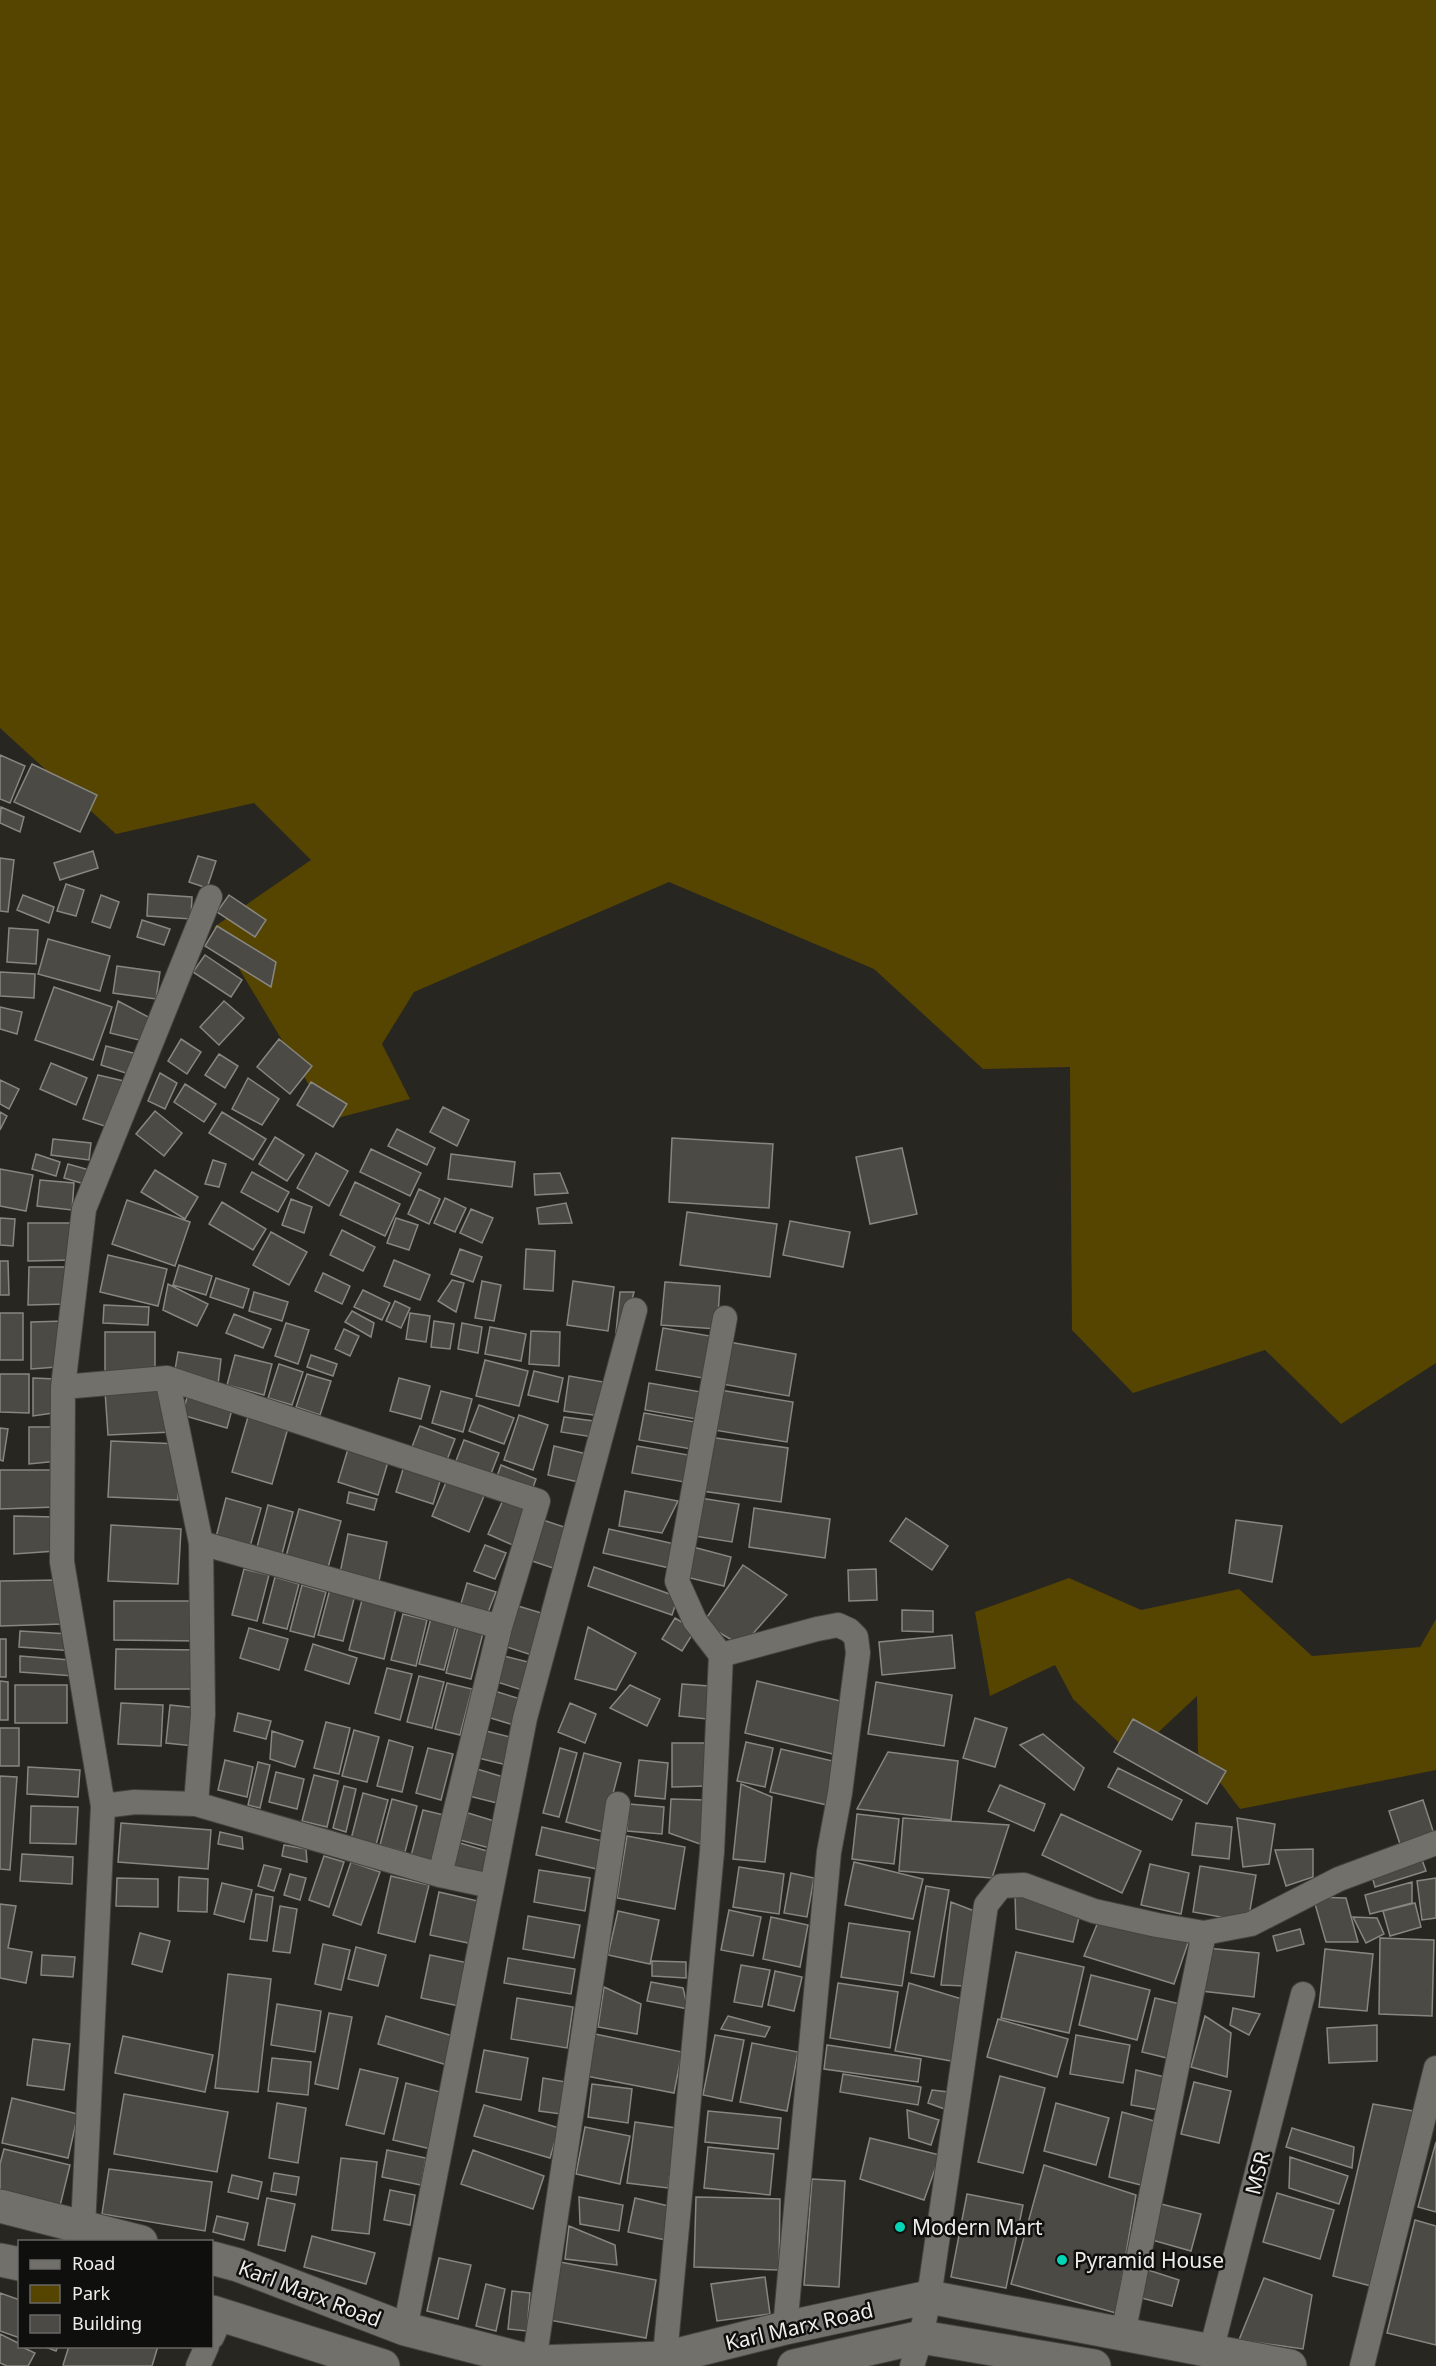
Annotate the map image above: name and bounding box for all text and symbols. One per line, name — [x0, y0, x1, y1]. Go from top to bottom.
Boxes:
street label: MSR — [1238, 2148, 1276, 2198]
place label: Modern Mart — [912, 2213, 1043, 2241]
marker: Modern Mart — [893, 2220, 907, 2234]
legend — [18, 2240, 213, 2348]
place label: Pyramid House — [1074, 2246, 1224, 2274]
text: Road — [72, 2251, 115, 2275]
street label: Karl Marx Road — [235, 2253, 385, 2333]
marker: Pyramid House — [1055, 2253, 1069, 2267]
text: Park — [72, 2281, 110, 2305]
street label: Karl Marx Road — [722, 2295, 876, 2357]
text: Building — [72, 2311, 142, 2335]

